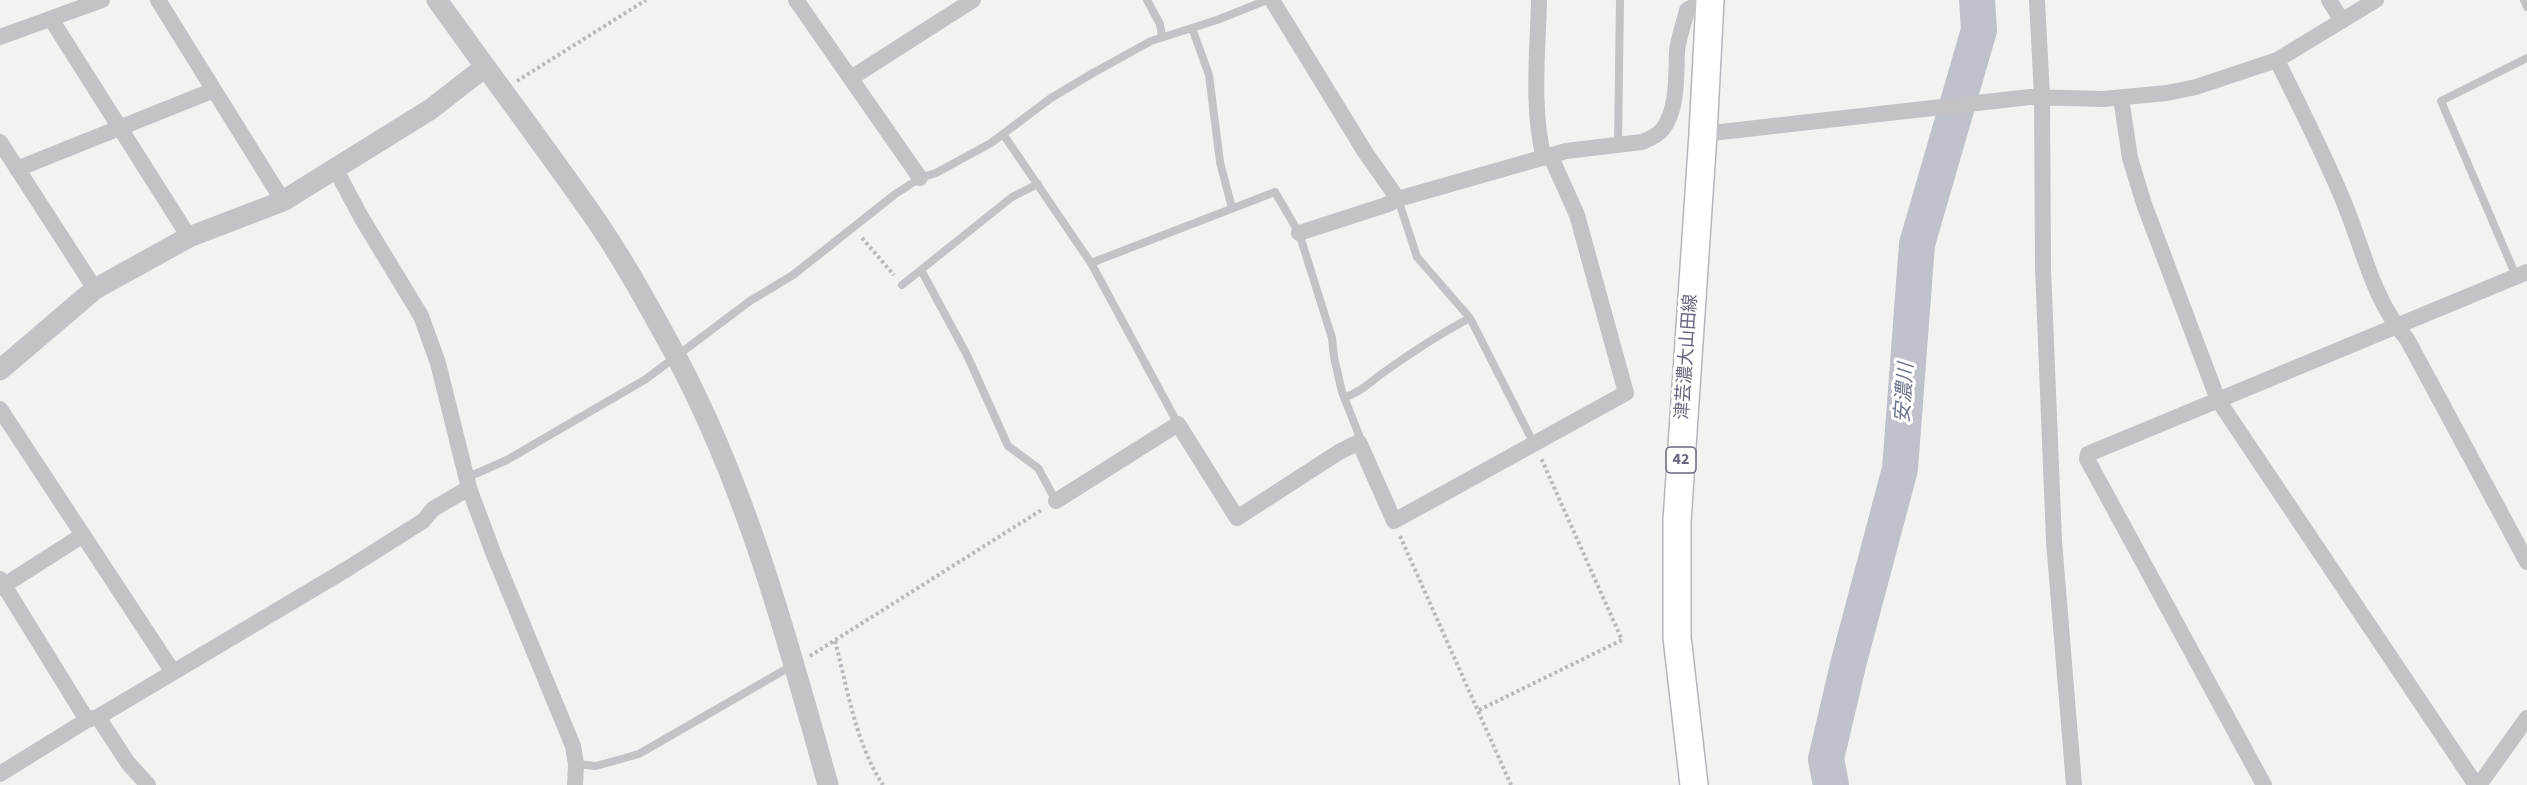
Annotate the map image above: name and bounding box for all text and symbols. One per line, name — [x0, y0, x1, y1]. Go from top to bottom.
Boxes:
street label: 津芸濃大山田線 — [1673, 293, 1703, 421]
water label: 安濃川 — [1892, 362, 1920, 424]
road number: 42 — [1666, 447, 1696, 473]

